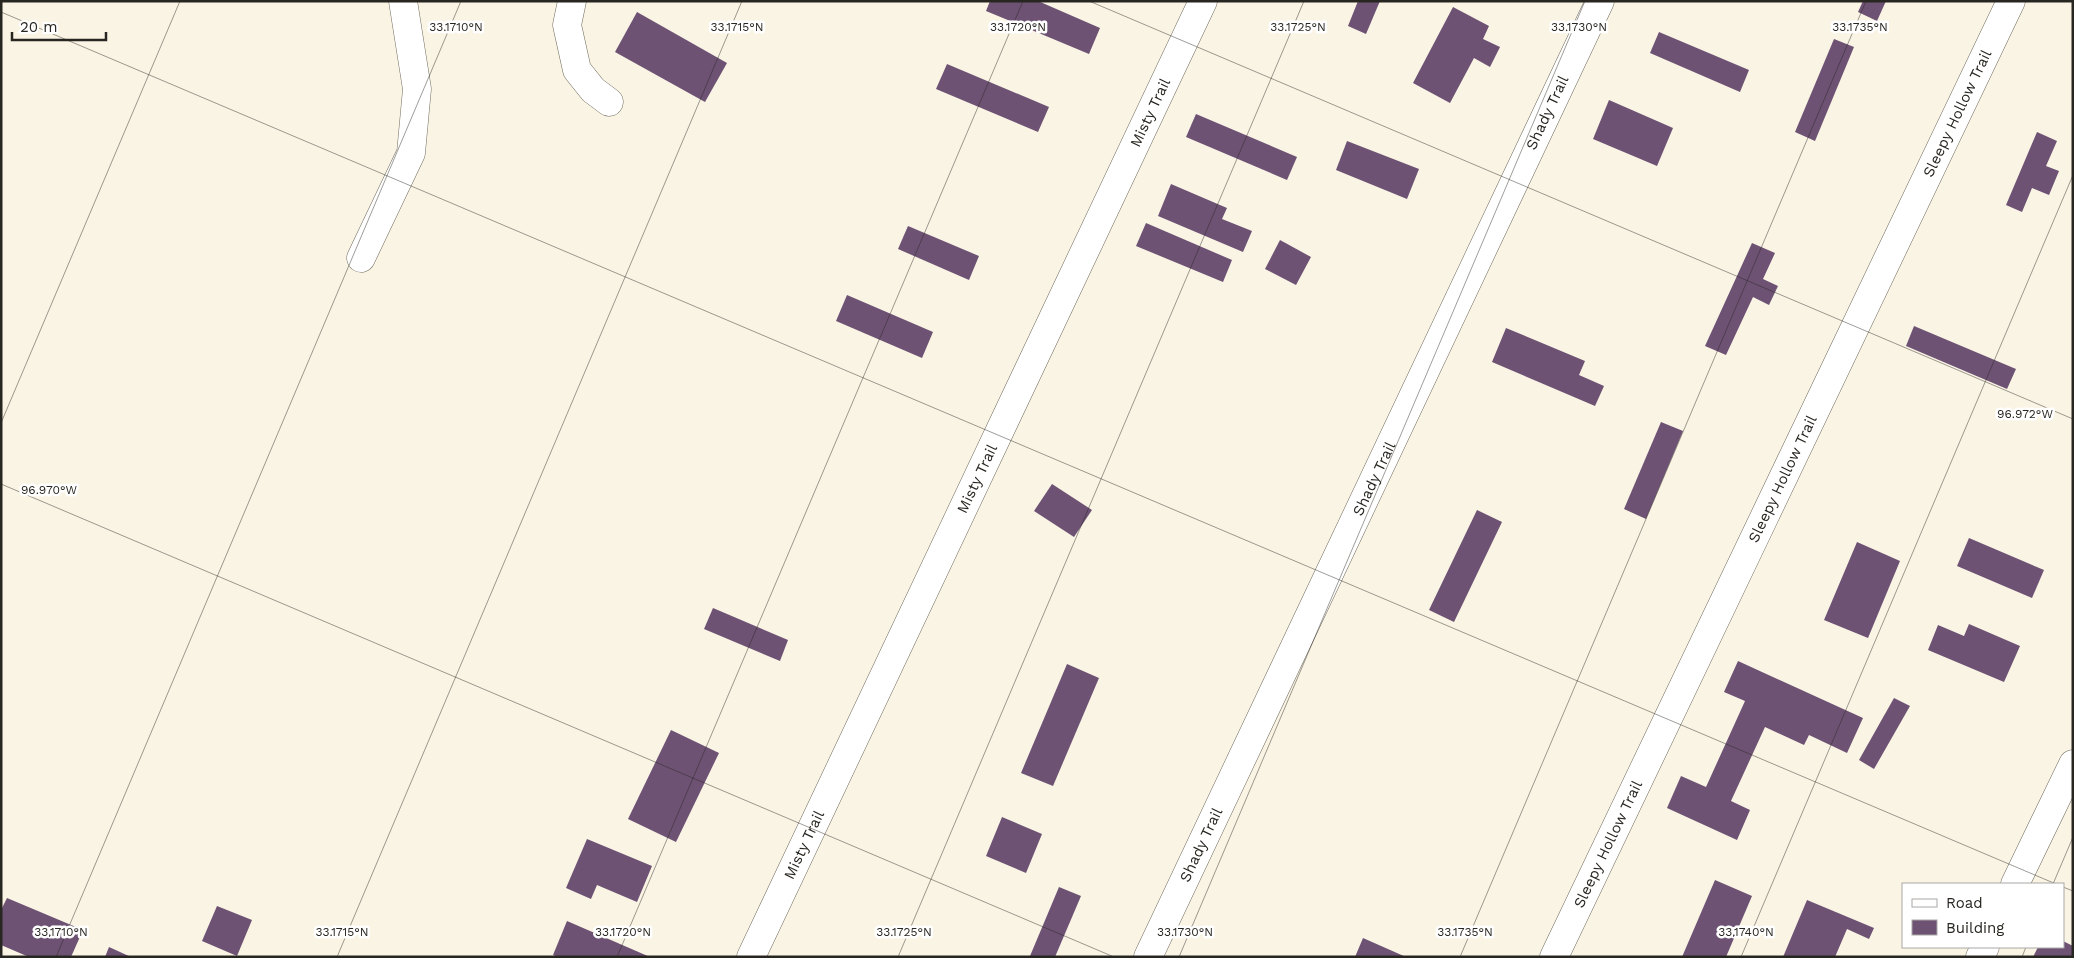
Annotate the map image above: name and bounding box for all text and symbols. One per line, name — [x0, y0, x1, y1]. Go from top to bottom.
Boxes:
scale bar — [12, 10, 106, 42]
text: 20 m — [20, 18, 58, 36]
text: 33.1710°N — [429, 20, 483, 34]
text: 33.1715°N — [710, 20, 764, 34]
text: 33.1720°N — [990, 20, 1046, 34]
text: 33.1725°N — [1270, 20, 1326, 34]
text: 33.1730°N — [1551, 20, 1607, 34]
text: 33.1735°N — [1832, 20, 1888, 34]
street label: Sleepy Hollow Trail — [1919, 46, 1996, 180]
street label: Shady Trail — [1522, 72, 1573, 153]
street label: Misty Trail — [1126, 75, 1174, 150]
text: 96.972°W — [1997, 407, 2053, 421]
street label: Sleepy Hollow Trail — [1744, 412, 1821, 545]
street label: Shady Trail — [1349, 438, 1400, 519]
street label: Misty Trail — [953, 441, 1001, 516]
text: 96.970°W — [21, 483, 77, 497]
street label: Sleepy Hollow Trail — [1570, 777, 1646, 911]
street label: Shady Trail — [1176, 805, 1226, 885]
street label: Misty Trail — [780, 807, 828, 882]
legend — [1902, 883, 2064, 948]
text: Road — [1946, 894, 1983, 912]
text: Building — [1946, 919, 2004, 937]
text: 33.1710°N — [34, 925, 88, 939]
text: 33.1715°N — [315, 925, 369, 939]
text: 33.1720°N — [595, 925, 651, 939]
text: 33.1725°N — [876, 925, 932, 939]
text: 33.1730°N — [1157, 925, 1213, 939]
text: 33.1735°N — [1437, 925, 1493, 939]
text: 33.1740°N — [1718, 925, 1774, 939]

